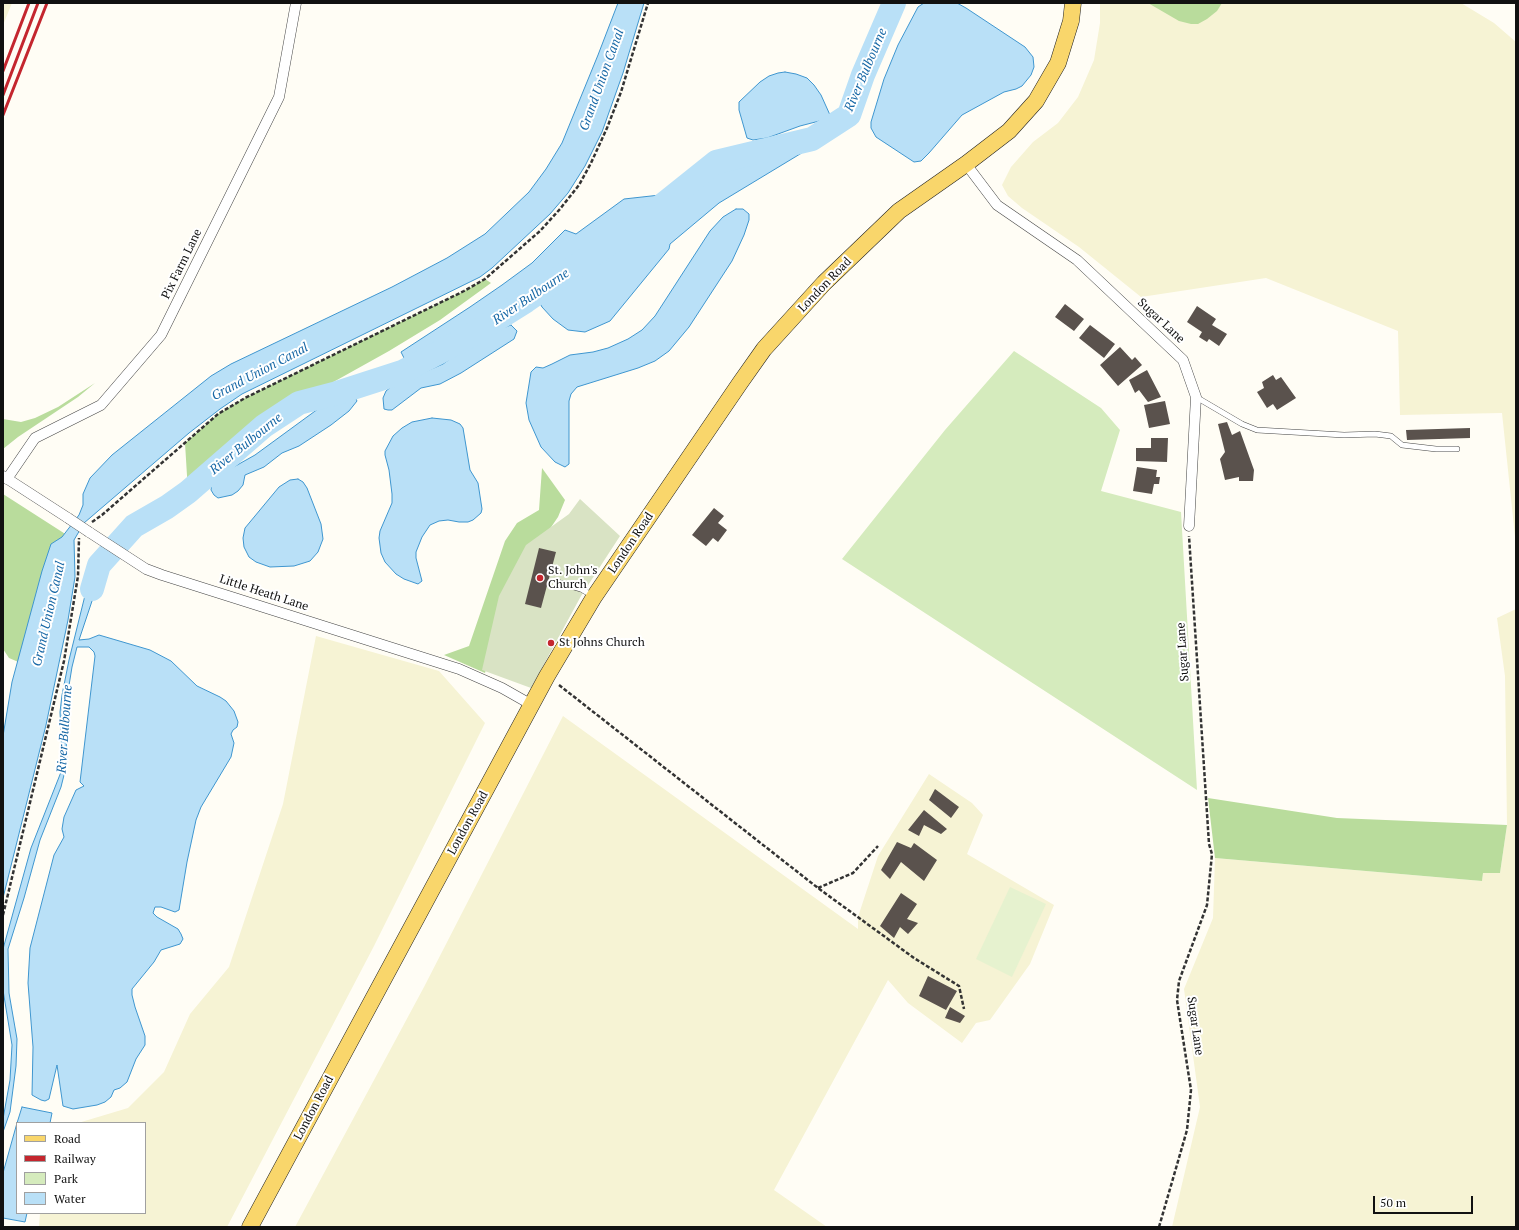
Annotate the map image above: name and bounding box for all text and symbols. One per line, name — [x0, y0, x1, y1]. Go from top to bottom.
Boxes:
water label: River Bulbourne — [842, 26, 890, 114]
water label: Grand Union Canal — [576, 27, 628, 133]
street label: Pix Farm Lane — [159, 227, 205, 301]
street label: London Road — [795, 255, 855, 315]
water label: River Bulbourne — [490, 266, 572, 328]
street label: Sugar Lane — [1135, 296, 1187, 346]
water label: Grand Union Canal — [209, 340, 311, 404]
water label: River Bulbourne — [207, 410, 285, 478]
street label: London Road — [605, 510, 657, 576]
water label: Grand Union Canal — [29, 560, 69, 668]
place label: St. John's Church — [548, 564, 598, 592]
street label: Little Heath Lane — [218, 572, 310, 614]
marker: St. John's Church — [535, 573, 545, 583]
street label: Sugar Lane — [1174, 622, 1192, 682]
place label: St Johns Church — [559, 636, 645, 650]
marker: St Johns Church — [546, 638, 556, 648]
water label: River Bulbourne — [54, 684, 76, 774]
street label: London Road — [445, 789, 491, 857]
street label: Sugar Lane — [1184, 996, 1206, 1056]
street label: London Road — [291, 1074, 337, 1142]
legend — [16, 1122, 146, 1214]
text: Road — [54, 1131, 81, 1146]
text: Railway — [54, 1151, 96, 1166]
text: Park — [54, 1171, 78, 1186]
scale bar — [1375, 1188, 1475, 1214]
text: Water — [54, 1191, 86, 1206]
text: 50 m — [1380, 1195, 1406, 1210]

